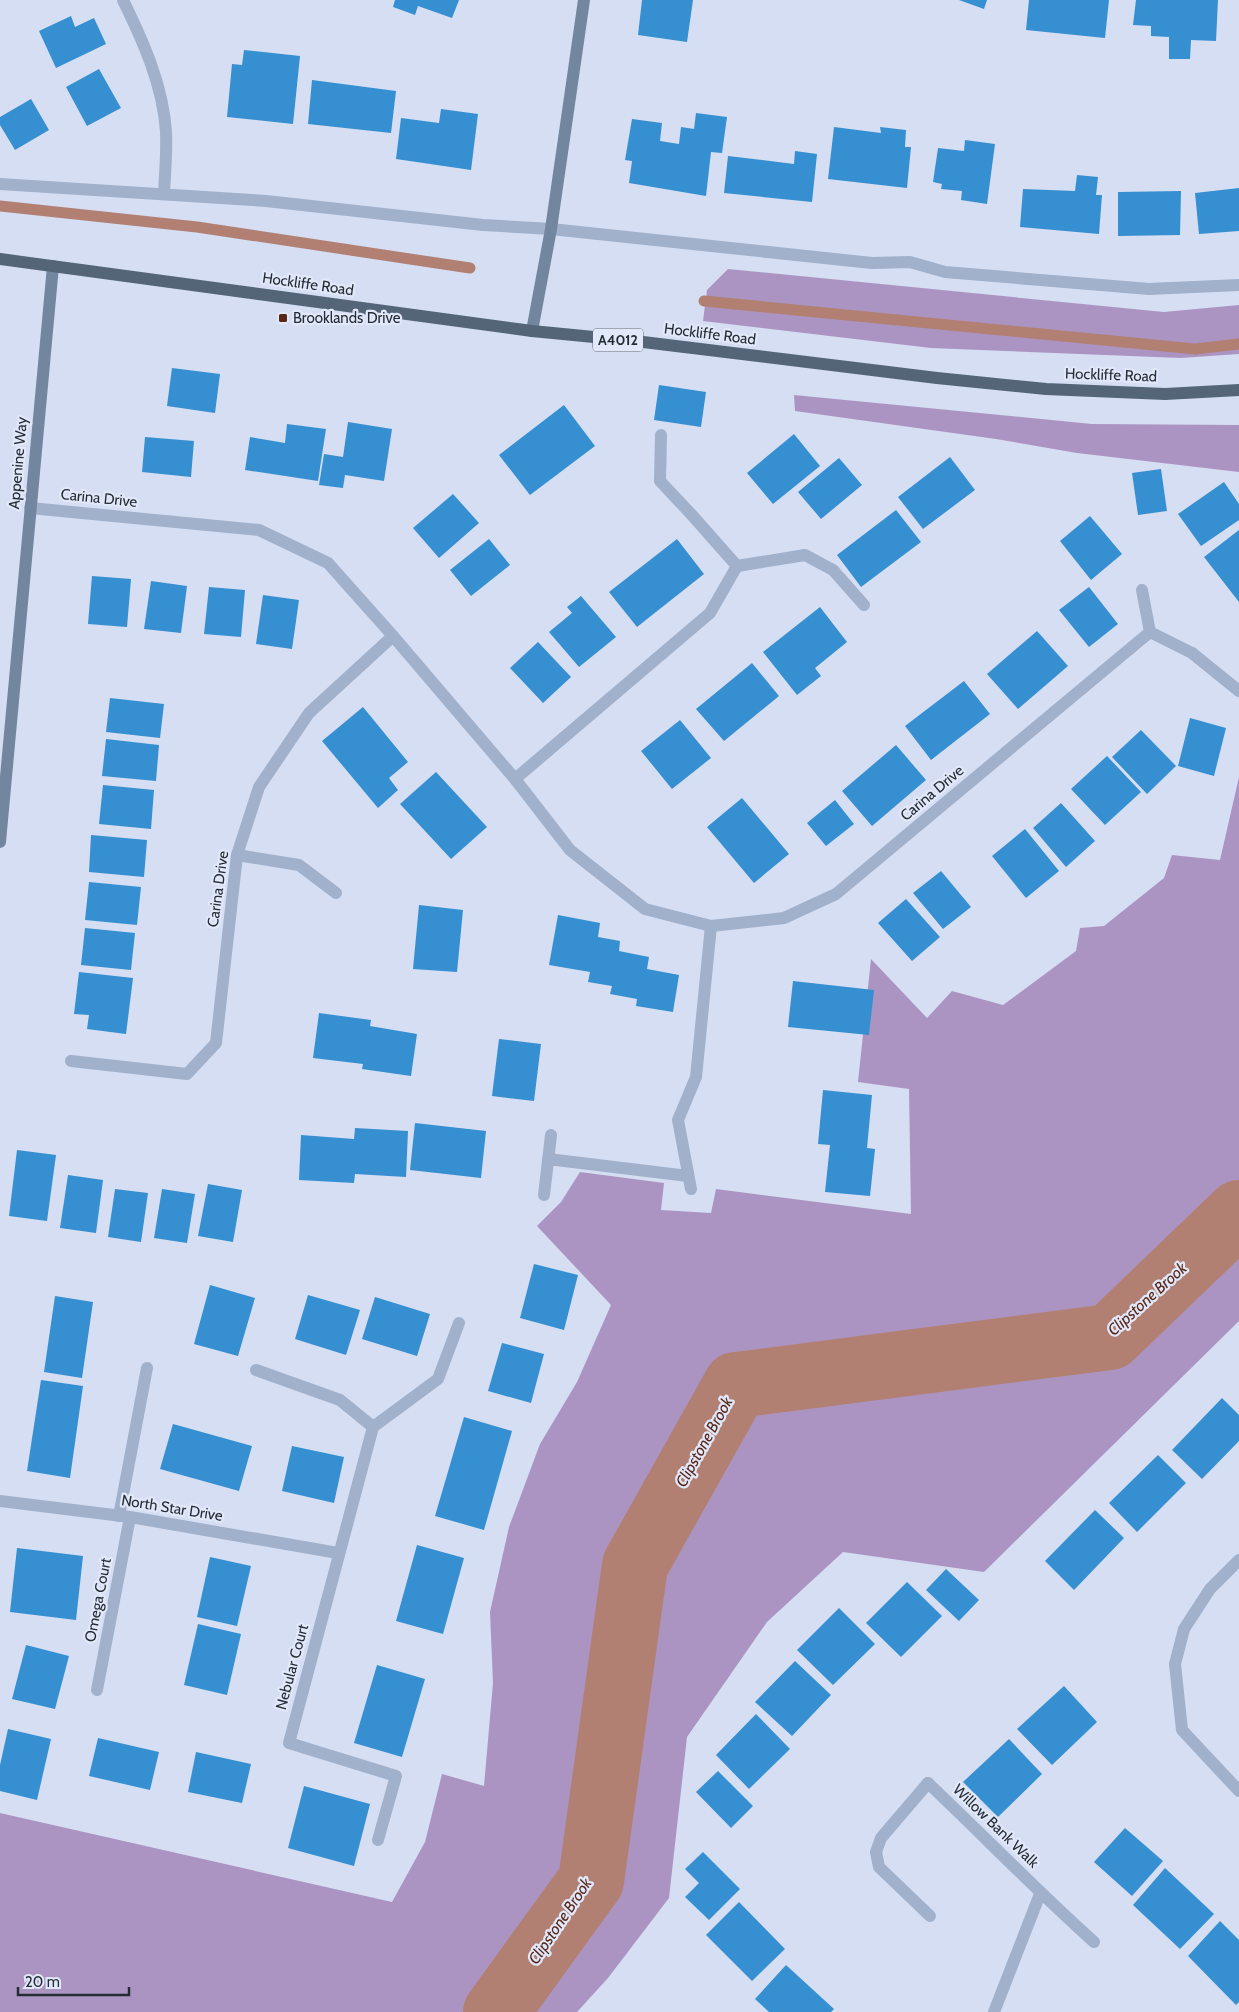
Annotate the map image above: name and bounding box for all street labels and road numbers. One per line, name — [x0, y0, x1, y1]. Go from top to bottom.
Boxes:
street label: Hockliffe Road — [261, 269, 355, 299]
street label: Hockliffe Road — [663, 319, 757, 349]
road number: A4012 — [593, 328, 643, 352]
street label: Hockliffe Road — [1065, 364, 1157, 386]
street label: Appenine Way — [5, 416, 31, 510]
street label: Carina Drive — [60, 485, 139, 511]
street label: Carina Drive — [897, 761, 968, 825]
street label: Carina Drive — [204, 849, 232, 928]
street label: North Star Drive — [120, 1491, 224, 1525]
street label: Omega Court — [81, 1556, 115, 1644]
street label: Nebular Court — [272, 1622, 312, 1712]
street label: Willow Bank Walk — [949, 1780, 1043, 1872]

